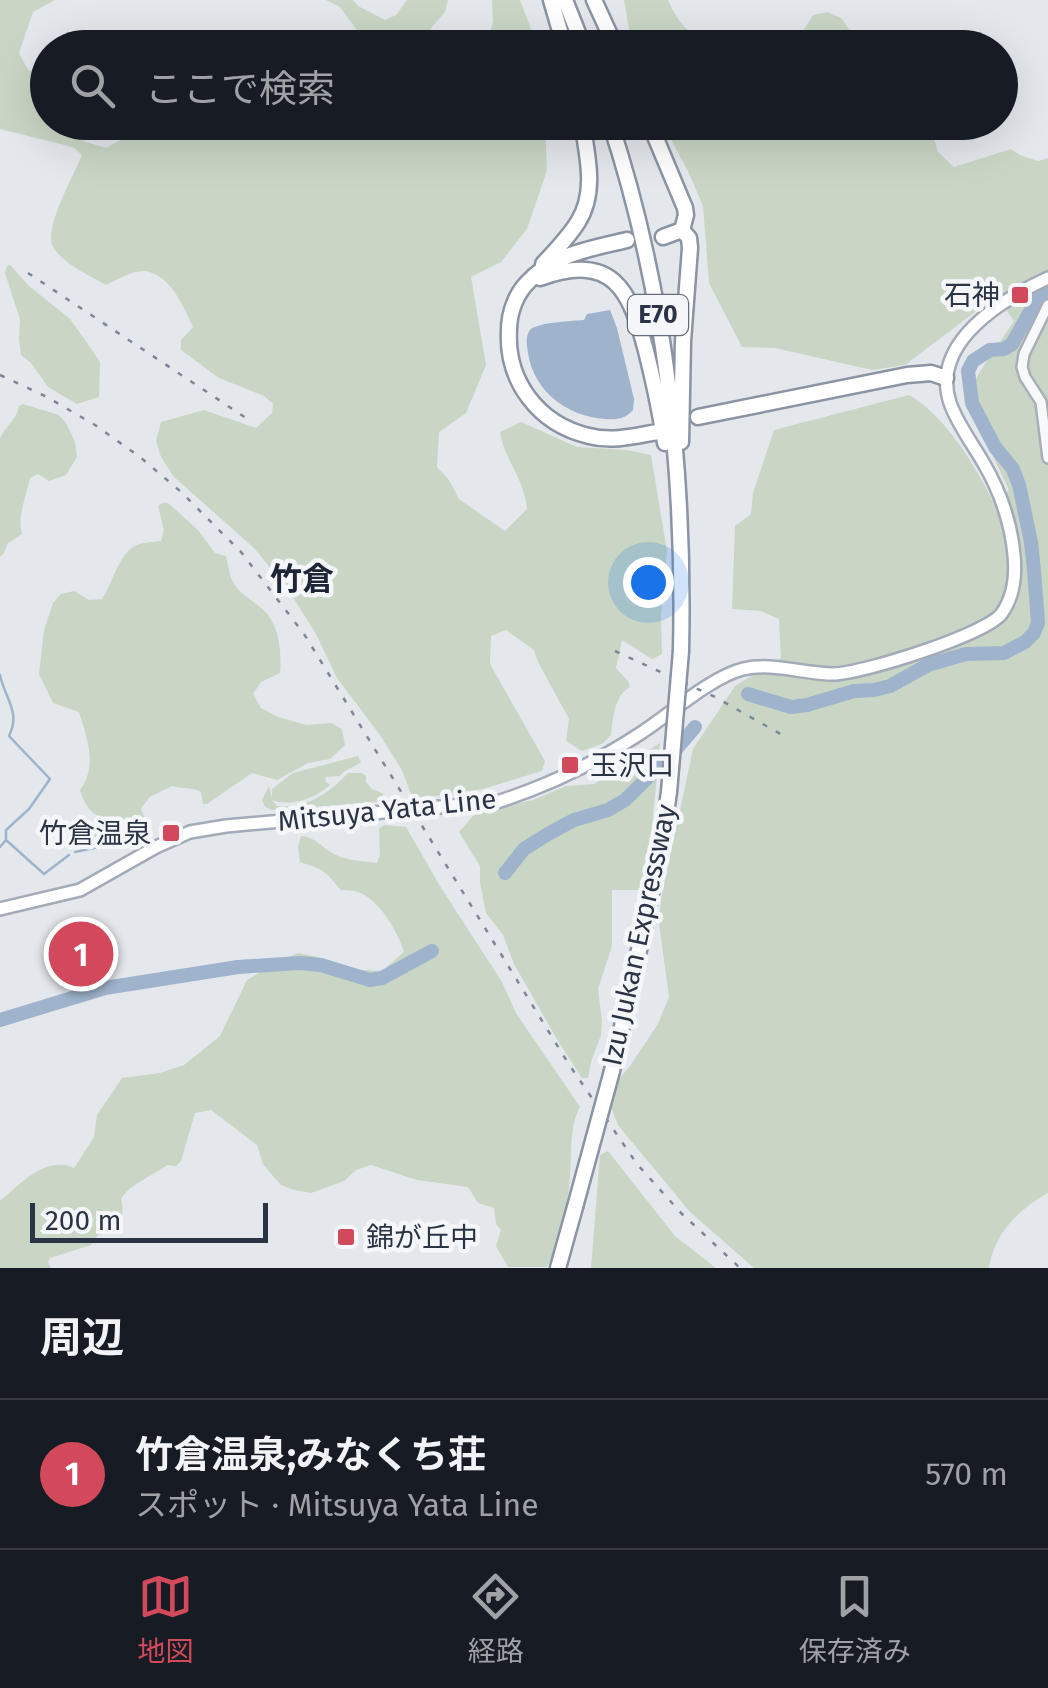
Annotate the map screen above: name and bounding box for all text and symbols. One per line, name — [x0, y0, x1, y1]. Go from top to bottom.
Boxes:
search box — [30, 30, 1018, 140]
icon: search — [65, 58, 120, 113]
text: ここで検索 — [145, 66, 335, 112]
place label: 石神 — [944, 279, 1000, 312]
marker: 石神 — [1009, 284, 1031, 306]
road number: E70 — [628, 295, 688, 335]
your location — [623, 557, 674, 608]
district label: 竹倉 — [270, 560, 334, 598]
place label: 玉沢口 — [590, 749, 674, 782]
marker: 玉沢口 — [559, 754, 581, 776]
street label: Mitsuya Yata Line — [276, 782, 498, 838]
street label: Izu Jukan Expressway — [595, 801, 683, 1069]
place label: 竹倉温泉 — [39, 817, 151, 850]
marker: 竹倉温泉 — [160, 822, 182, 844]
pin: 1 — [48, 916, 114, 992]
scale bar — [30, 1198, 268, 1242]
text: 200 m — [45, 1204, 122, 1237]
place label: 錦が丘中 — [366, 1221, 478, 1254]
marker: 錦が丘中 — [335, 1226, 357, 1248]
text: 周辺 — [40, 1313, 124, 1363]
text: 竹倉温泉;みなくち荘 — [135, 1432, 486, 1478]
text: 1 — [65, 1455, 80, 1493]
text: 570 m — [925, 1455, 1008, 1493]
text: スポット · Mitsuya Yata Line — [135, 1486, 539, 1524]
tab: 地図 — [137, 1569, 193, 1669]
tab: 経路 — [468, 1569, 524, 1669]
tab: 保存済み — [799, 1569, 911, 1669]

